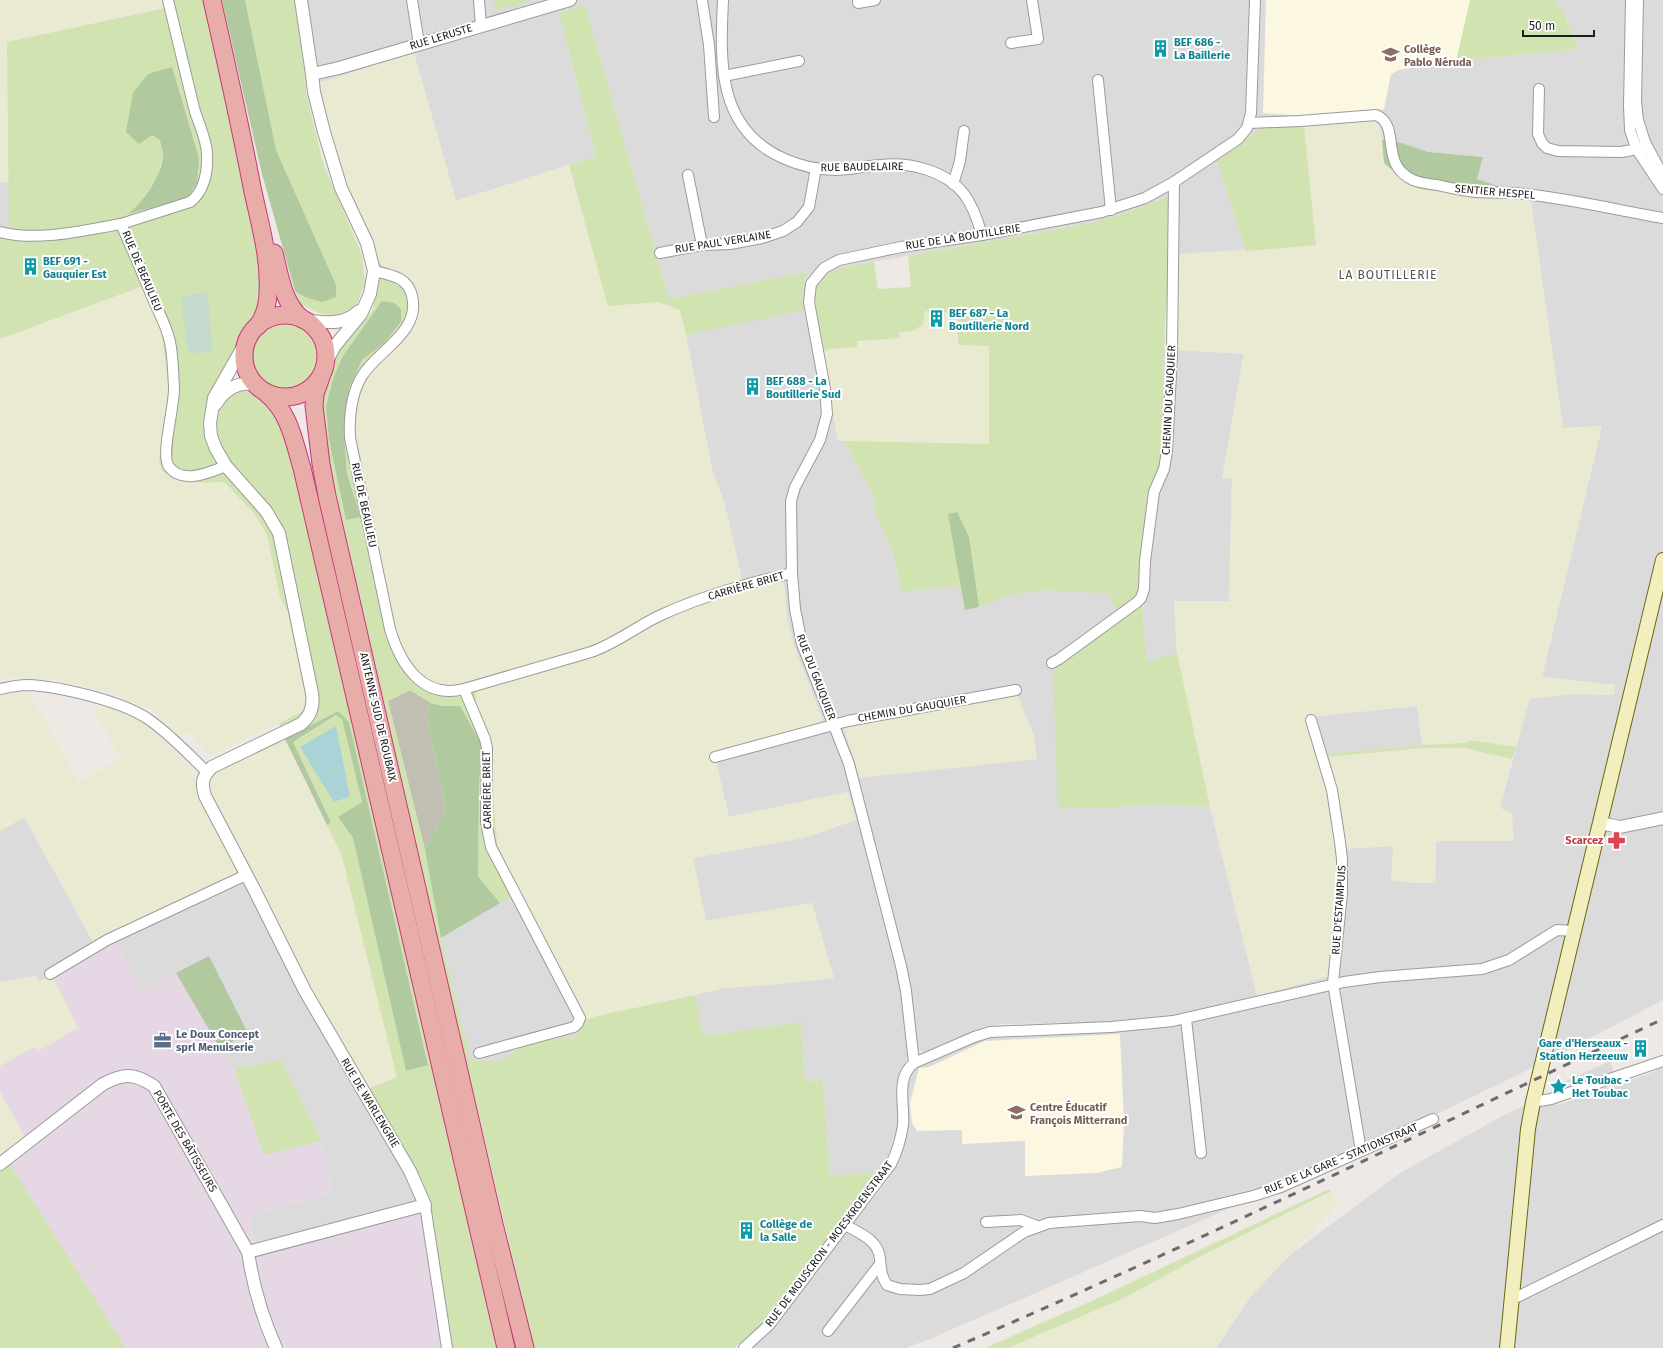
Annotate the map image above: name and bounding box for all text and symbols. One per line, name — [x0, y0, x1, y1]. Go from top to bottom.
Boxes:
scale bar — [1523, 12, 1594, 38]
text: 50 m — [1529, 19, 1555, 33]
street label: RUE LERUSTE — [408, 21, 474, 53]
place label: BEF 686 - La Baillerie — [1174, 36, 1230, 62]
building icon: BEF 686 - La Baillerie — [1151, 38, 1171, 58]
place label: Collège Pablo Néruda — [1404, 43, 1472, 69]
school or university icon: Collège Pablo Néruda — [1381, 45, 1401, 65]
street label: RUE BAUDELAIRE — [820, 160, 904, 174]
street label: SENTIER HESPEL — [1454, 182, 1536, 202]
street label: RUE DE LA BOUTILLERIE — [905, 221, 1022, 253]
street label: RUE PAUL VERLAINE — [674, 228, 772, 256]
street label: RUE DE BEAULIEU — [119, 229, 165, 313]
place label: BEF 691 - Gauquier Est — [43, 255, 108, 281]
building icon: BEF 691 - Gauquier Est — [20, 257, 40, 277]
district label: LA BOUTILLERIE — [1339, 268, 1437, 282]
place label: BEF 687 - La Boutillerie Nord — [949, 307, 1029, 333]
building icon: BEF 687 - La Boutillerie Nord — [926, 309, 946, 329]
street label: CHEMIN DU GAUQUIER — [1160, 344, 1178, 455]
place label: BEF 688 - La Boutillerie Sud — [766, 375, 841, 401]
building icon: BEF 688 - La Boutillerie Sud — [743, 377, 763, 397]
street label: RUE DE BEAULIEU — [349, 461, 379, 549]
street label: CARRIÈRE BRIET — [706, 568, 786, 603]
street label: RUE DU GAUQUIER — [794, 632, 839, 722]
street label: ANTENNE SUD DE ROUBAIX — [357, 651, 399, 783]
street label: CHEMIN DU GAUQUIER — [857, 693, 968, 725]
street label: CARRIÈRE BRIET — [479, 750, 494, 829]
pharmacy icon: Scarcez — [1606, 830, 1626, 850]
place label: Scarcez — [1565, 834, 1603, 847]
street label: RUE D'ESTAIMPUIS — [1329, 865, 1349, 955]
place label: Le Doux Concept sprl Menuiserie — [176, 1028, 260, 1054]
office icon: Le Doux Concept sprl Menuiserie — [153, 1030, 173, 1050]
place label: Gare d'Herseaux - Station Herzeeuw — [1539, 1037, 1629, 1063]
building icon: Gare d'Herseaux - Station Herzeeuw — [1631, 1039, 1651, 1059]
street label: RUE DE WARLENGRIE — [338, 1056, 402, 1150]
place label: Le Toubac - Het Toubac — [1572, 1074, 1629, 1100]
place icon: Le Toubac - Het Toubac — [1549, 1076, 1569, 1096]
street label: PORTE DES BÂTISSEURS — [150, 1088, 220, 1194]
place label: Centre Éducatif François Mitterrand — [1030, 1100, 1127, 1127]
school or university icon: Centre Éducatif François Mitterrand — [1007, 1103, 1027, 1123]
street label: RUE DE LA GARE - STATIONSTRAAT — [1262, 1120, 1420, 1197]
street label: RUE DE MOUSCRON - MOESKROENSTRAAT — [763, 1159, 896, 1329]
place label: Collège de la Salle — [760, 1218, 812, 1244]
building icon: Collège de la Salle — [737, 1220, 757, 1240]

